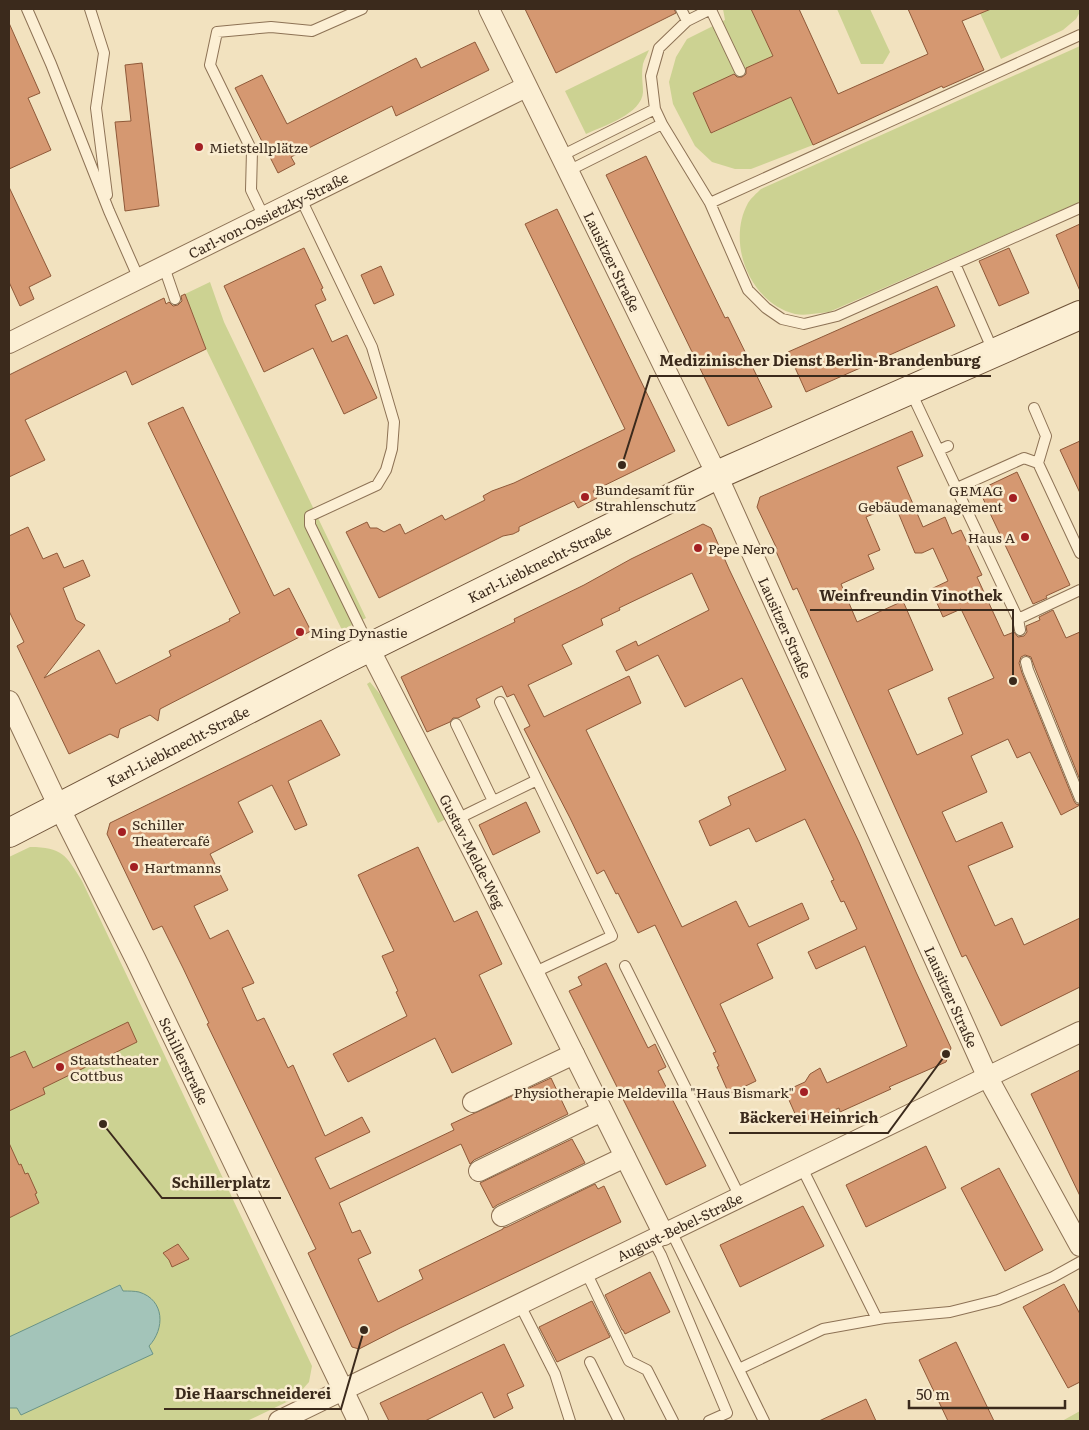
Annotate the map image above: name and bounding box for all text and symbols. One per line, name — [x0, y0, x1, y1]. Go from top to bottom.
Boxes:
place label: Mietstellplätze — [209, 137, 308, 157]
marker: Mietstellplätze — [193, 141, 205, 153]
street label: Carl-von-Ossietzky-Straße — [185, 167, 351, 263]
street label: Lausitzer Straße — [580, 208, 645, 315]
callout: Medizinischer Dienst Berlin-Brandenburg — [650, 346, 991, 376]
text: Medizinischer Dienst Berlin-Brandenburg — [659, 348, 982, 371]
place label: Bundesamt für Strahlenschutz — [595, 479, 696, 515]
place label: GEMAG Gebäudemanagement — [858, 480, 1003, 516]
marker: Bundesamt für Strahlenschutz — [579, 491, 591, 503]
marker: GEMAG Gebäudemanagement — [1007, 492, 1019, 504]
street label: Karl-Liebknecht-Straße — [464, 519, 614, 607]
place label: Haus A — [968, 527, 1016, 547]
marker: Haus A — [1019, 531, 1031, 543]
place label: Pepe Nero — [708, 538, 775, 558]
marker: Pepe Nero — [692, 542, 704, 554]
street label: Lausitzer Straße — [754, 574, 817, 681]
callout: Weinfreundin Vinothek — [810, 580, 1013, 610]
text: Weinfreundin Vinothek — [819, 583, 1004, 606]
place label: Ming Dynastie — [310, 622, 408, 642]
marker: Ming Dynastie — [294, 626, 306, 638]
street label: Karl-Liebknecht-Straße — [103, 701, 253, 791]
street label: Gustav-Melde-Weg — [435, 790, 510, 912]
place label: Schiller Theatercafé — [132, 814, 210, 850]
marker: Schiller Theatercafé — [116, 826, 128, 838]
place label: Hartmanns — [144, 857, 221, 877]
marker: Hartmanns — [128, 861, 140, 873]
street label: Lausitzer Straße — [920, 943, 983, 1051]
street label: Schillerstraße — [155, 1013, 214, 1108]
place label: Staatstheater Cottbus — [70, 1049, 159, 1085]
marker: Staatstheater Cottbus — [54, 1061, 66, 1073]
place label: Physiotherapie Meldevilla "Haus Bismark" — [514, 1082, 794, 1102]
marker: Physiotherapie Meldevilla "Haus Bismark" — [798, 1086, 810, 1098]
callout: Bäckerei Heinrich — [729, 1103, 888, 1133]
text: Bäckerei Heinrich — [740, 1105, 878, 1128]
callout: Schillerplatz — [162, 1168, 281, 1198]
text: Schillerplatz — [172, 1170, 270, 1193]
street label: August-Bebel-Straße — [613, 1188, 746, 1266]
scale bar — [909, 1378, 1065, 1410]
callout: Die Haarschneiderei — [164, 1379, 341, 1409]
text: Die Haarschneiderei — [175, 1381, 332, 1404]
text: 50 m — [916, 1382, 950, 1405]

